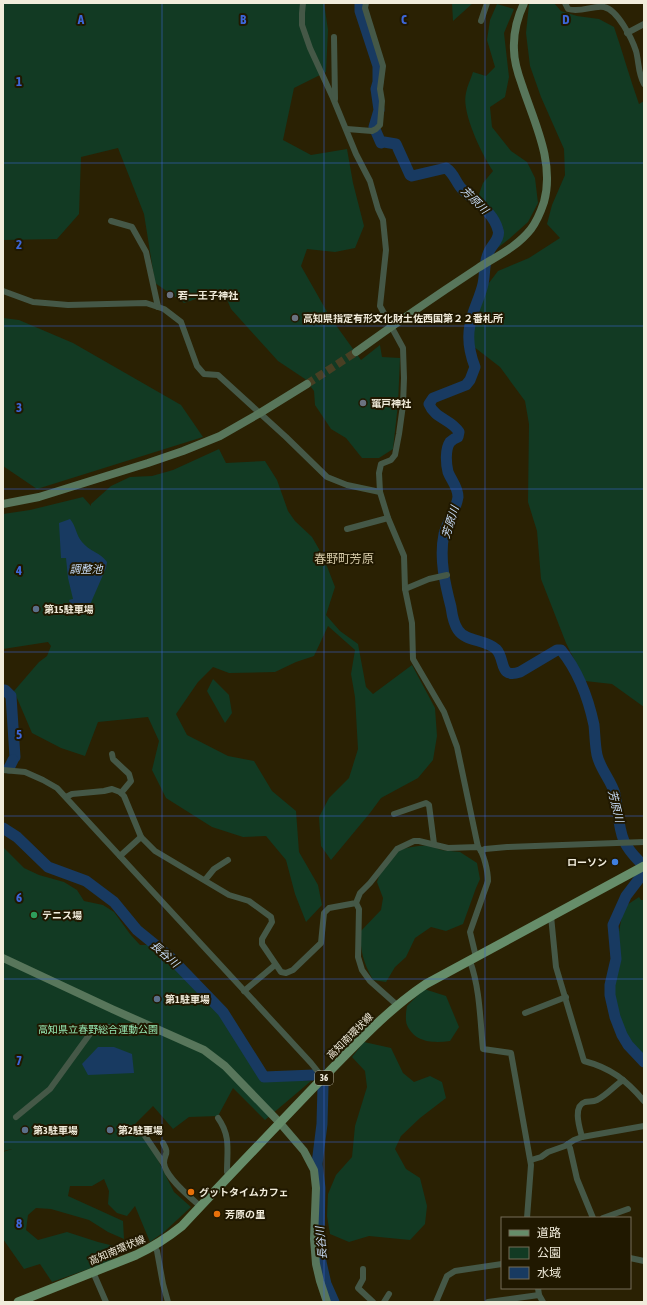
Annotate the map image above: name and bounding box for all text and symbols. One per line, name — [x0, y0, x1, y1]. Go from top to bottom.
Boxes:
text: A — [77, 12, 85, 27]
text: B — [240, 12, 247, 27]
text: C — [401, 12, 407, 27]
text: D — [562, 12, 570, 27]
text: 1 — [16, 74, 22, 89]
water label: 芳原川 — [459, 184, 492, 217]
text: 2 — [16, 237, 22, 252]
marker: 若一王子神社 — [165, 290, 175, 300]
place label: 若一王子神社 — [177, 290, 239, 301]
marker: 高知県指定有形文化財土佐西国第２２番札所 — [290, 313, 300, 323]
place label: 高知県指定有形文化財土佐西国第２２番札所 — [303, 313, 503, 324]
marker: 竃戸神社 — [358, 398, 368, 408]
place label: 竃戸神社 — [371, 398, 412, 409]
text: 3 — [16, 400, 22, 415]
water label: 芳原川 — [439, 504, 461, 540]
district label: 春野町芳原 — [314, 552, 374, 566]
text: 4 — [15, 563, 22, 578]
water label: 調整池 — [70, 563, 103, 575]
marker: 第15駐車場 — [31, 604, 41, 614]
place label: 第15駐車場 — [44, 604, 93, 615]
text: 5 — [16, 727, 22, 742]
water label: 芳原川 — [606, 789, 626, 824]
place label: ローソン — [567, 857, 607, 868]
marker: ローソン — [610, 857, 620, 867]
text: 6 — [16, 890, 22, 905]
marker: テニス場 — [29, 910, 39, 920]
place label: テニス場 — [42, 910, 82, 921]
water label: 長谷川 — [149, 939, 182, 970]
marker: 第1駐車場 — [152, 994, 162, 1004]
place label: 第1駐車場 — [165, 994, 210, 1005]
street label: 高知南環状線 — [325, 1011, 375, 1061]
park label: 高知県立春野総合運動公園 — [38, 1024, 158, 1035]
text: 7 — [16, 1053, 22, 1068]
road number: 36 — [315, 1071, 333, 1085]
marker: 第3駐車場 — [20, 1125, 30, 1135]
place label: 第3駐車場 — [33, 1125, 78, 1136]
marker: 第2駐車場 — [105, 1125, 115, 1135]
place label: 第2駐車場 — [118, 1125, 163, 1136]
marker: グットタイムカフェ — [186, 1187, 196, 1197]
place label: グットタイムカフェ — [199, 1187, 289, 1198]
marker: 芳原の里 — [212, 1209, 222, 1219]
place label: 芳原の里 — [225, 1209, 265, 1220]
text: 8 — [16, 1216, 22, 1231]
legend — [501, 1217, 631, 1289]
water label: 長谷川 — [313, 1225, 328, 1260]
text: 道路 — [537, 1226, 561, 1240]
street label: 高知南環状線 — [87, 1233, 147, 1267]
text: 公園 — [537, 1246, 561, 1260]
text: 水域 — [537, 1266, 561, 1280]

